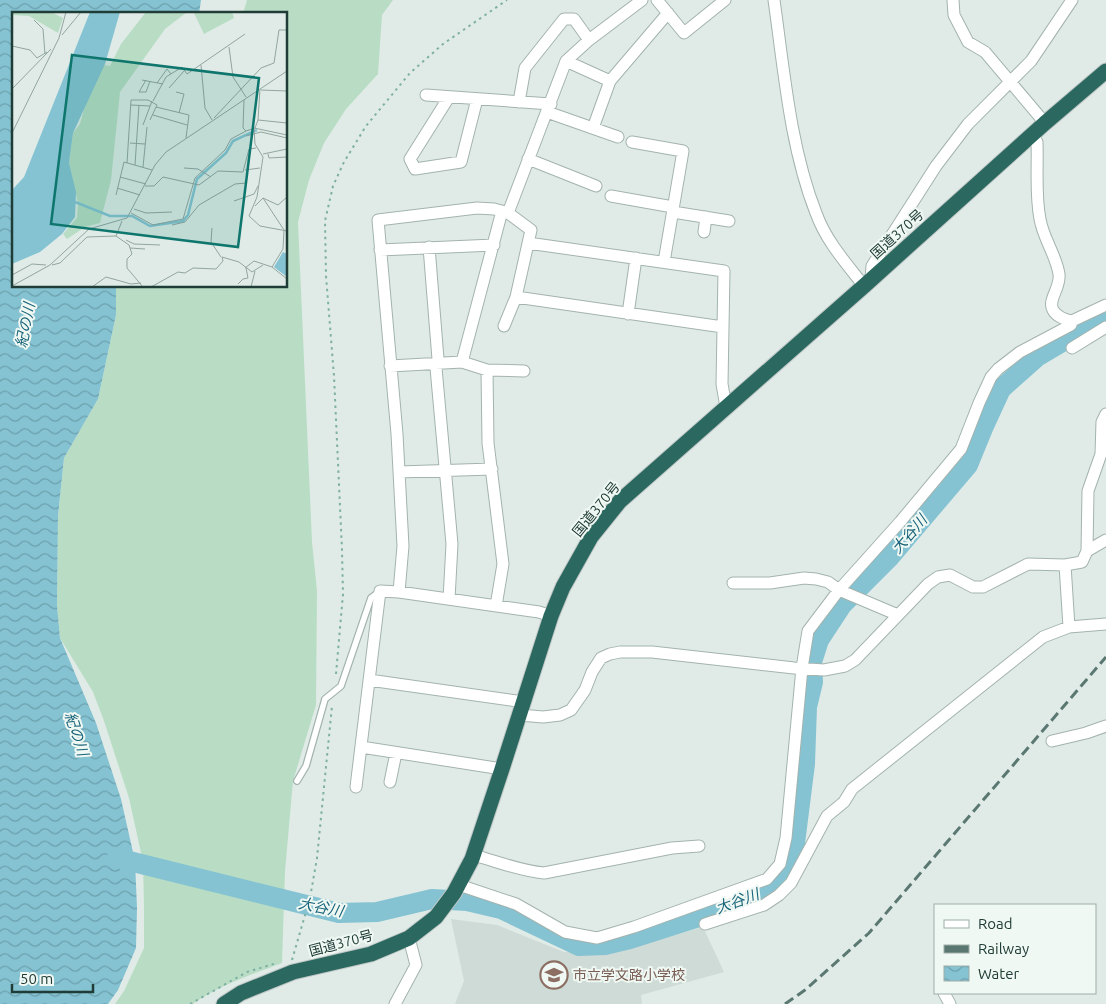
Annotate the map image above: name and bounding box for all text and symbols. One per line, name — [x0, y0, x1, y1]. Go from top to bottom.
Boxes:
inset map — [12, 12, 288, 288]
street label: 国道370号 — [867, 206, 927, 262]
water label: 紀の川 — [12, 299, 38, 349]
street label: 国道370号 — [569, 478, 623, 540]
water label: 大谷川 — [888, 510, 931, 557]
water label: 紀の川 — [62, 710, 93, 760]
water label: 大谷川 — [713, 885, 763, 917]
water label: 大谷川 — [297, 894, 347, 920]
legend — [934, 904, 1096, 994]
text: Road — [978, 915, 1013, 932]
street label: 国道370号 — [307, 927, 375, 959]
text: Railway — [978, 940, 1029, 957]
school or university icon: 市立学文路小学校 — [539, 960, 569, 990]
scale bar — [12, 962, 94, 994]
text: Water — [978, 965, 1019, 982]
place label: 市立学文路小学校 — [573, 967, 685, 983]
text: 50 m — [20, 970, 53, 987]

